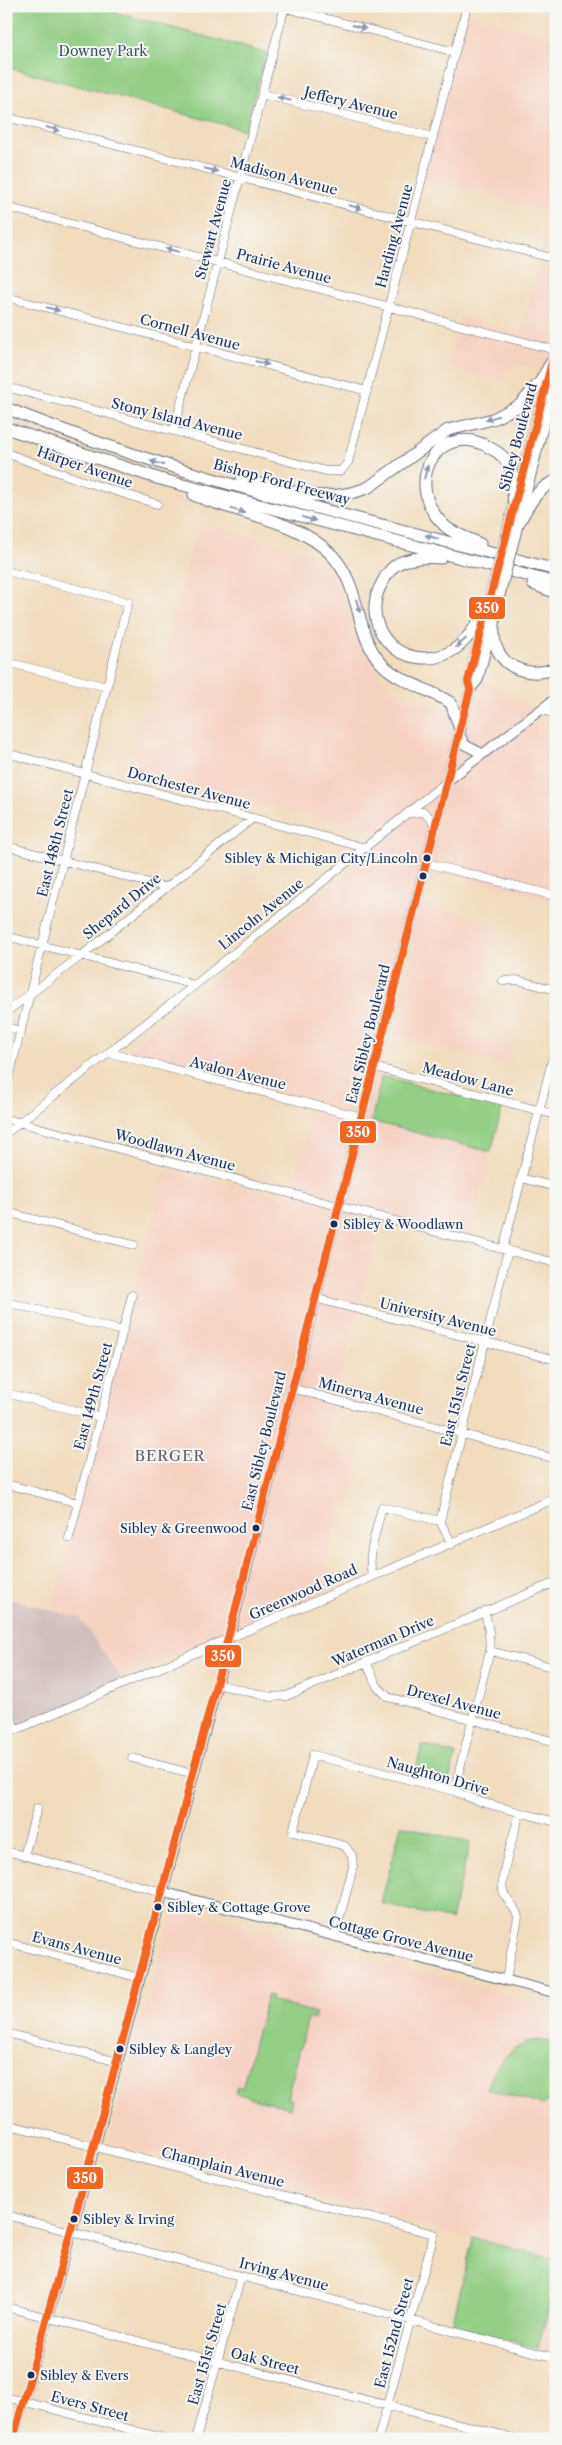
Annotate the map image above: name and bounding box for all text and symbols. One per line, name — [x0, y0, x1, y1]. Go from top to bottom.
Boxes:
one-way arrow — [352, 24, 367, 32]
park label: Downey Park — [59, 42, 148, 60]
street label: Jeffery Avenue — [300, 82, 400, 123]
one-way arrow — [276, 95, 291, 103]
one-way arrow — [46, 125, 61, 133]
street label: Madison Avenue — [228, 153, 340, 199]
one-way arrow — [203, 166, 218, 174]
street label: Stewart Avenue — [191, 177, 235, 281]
street label: Harding Avenue — [371, 182, 417, 290]
one-way arrow — [347, 204, 362, 212]
street label: Prairie Avenue — [235, 245, 334, 287]
one-way arrow — [165, 246, 180, 254]
one-way arrow — [46, 306, 61, 314]
street label: Cornell Avenue — [138, 310, 242, 354]
one-way arrow — [254, 359, 269, 367]
street label: Sibley Boulevard — [495, 380, 541, 493]
street label: Stony Island Avenue — [110, 394, 245, 444]
one-way arrow — [485, 415, 500, 423]
street label: Harper Avenue — [35, 442, 135, 492]
street label: Bishop Ford Freeway — [212, 455, 353, 509]
one-way arrow — [149, 459, 164, 467]
one-way arrow — [422, 465, 430, 480]
one-way arrow — [231, 507, 246, 515]
one-way arrow — [302, 515, 317, 523]
one-way arrow — [424, 533, 439, 541]
line badge: 350 — [468, 596, 506, 620]
one-way arrow — [354, 599, 362, 614]
text: 350 — [475, 599, 499, 617]
one-way arrow — [455, 637, 467, 649]
street label: Dorchester Avenue — [125, 763, 253, 813]
street label: East 148th Street — [33, 787, 77, 899]
place label: Sibley & Michigan City/Lincoln — [224, 850, 418, 866]
marker: Sibley & Michigan City/Lincoln — [422, 853, 432, 863]
street label: Shepard Drive — [79, 869, 165, 943]
unlabelled marker — [418, 871, 428, 881]
street label: Lincoln Avenue — [215, 874, 307, 954]
street label: East Sibley Boulevard — [342, 962, 394, 1106]
street label: Avalon Avenue — [187, 1052, 288, 1094]
street label: Meadow Lane — [420, 1058, 516, 1100]
line badge: 350 — [339, 1120, 377, 1144]
text: 350 — [346, 1123, 370, 1141]
street label: Woodlawn Avenue — [112, 1125, 238, 1175]
place label: Sibley & Woodlawn — [343, 1216, 463, 1232]
marker: Sibley & Woodlawn — [329, 1219, 339, 1229]
street label: University Avenue — [378, 1294, 498, 1340]
street label: East 149th Street — [70, 1340, 116, 1452]
street label: East 151st Street — [437, 1342, 480, 1448]
street label: East Sibley Boulevard — [238, 1369, 290, 1513]
street label: Minerva Avenue — [316, 1373, 426, 1419]
district label: BERGER — [135, 1446, 206, 1465]
place label: Sibley & Greenwood — [120, 1520, 247, 1536]
marker: Sibley & Greenwood — [251, 1523, 261, 1533]
street label: Greenwood Road — [246, 1560, 360, 1624]
street label: Waterman Drive — [328, 1611, 437, 1671]
line badge: 350 — [204, 1644, 242, 1668]
text: 350 — [211, 1647, 235, 1665]
street label: Drexel Avenue — [405, 1681, 503, 1723]
street label: Naughton Drive — [385, 1753, 491, 1799]
place label: Sibley & Cottage Grove — [167, 1899, 311, 1915]
marker: Sibley & Cottage Grove — [153, 1902, 163, 1912]
street label: Cottage Grove Avenue — [327, 1912, 475, 1966]
street label: Evans Avenue — [30, 1927, 124, 1969]
place label: Sibley & Langley — [129, 2041, 233, 2057]
marker: Sibley & Langley — [115, 2044, 125, 2054]
street label: Champlain Avenue — [160, 2143, 287, 2191]
line badge: 350 — [66, 2166, 104, 2190]
text: 350 — [73, 2169, 97, 2187]
place label: Sibley & Irving — [83, 2211, 174, 2227]
marker: Sibley & Irving — [69, 2214, 79, 2224]
street label: Irving Avenue — [237, 2253, 331, 2295]
street label: East 152nd Street — [371, 2276, 417, 2390]
street label: East 151st Street — [184, 2301, 230, 2407]
street label: Oak Street — [229, 2344, 301, 2378]
place label: Sibley & Evers — [40, 2367, 129, 2383]
marker: Sibley & Evers — [26, 2370, 36, 2380]
street label: Evers Street — [49, 2387, 131, 2425]

